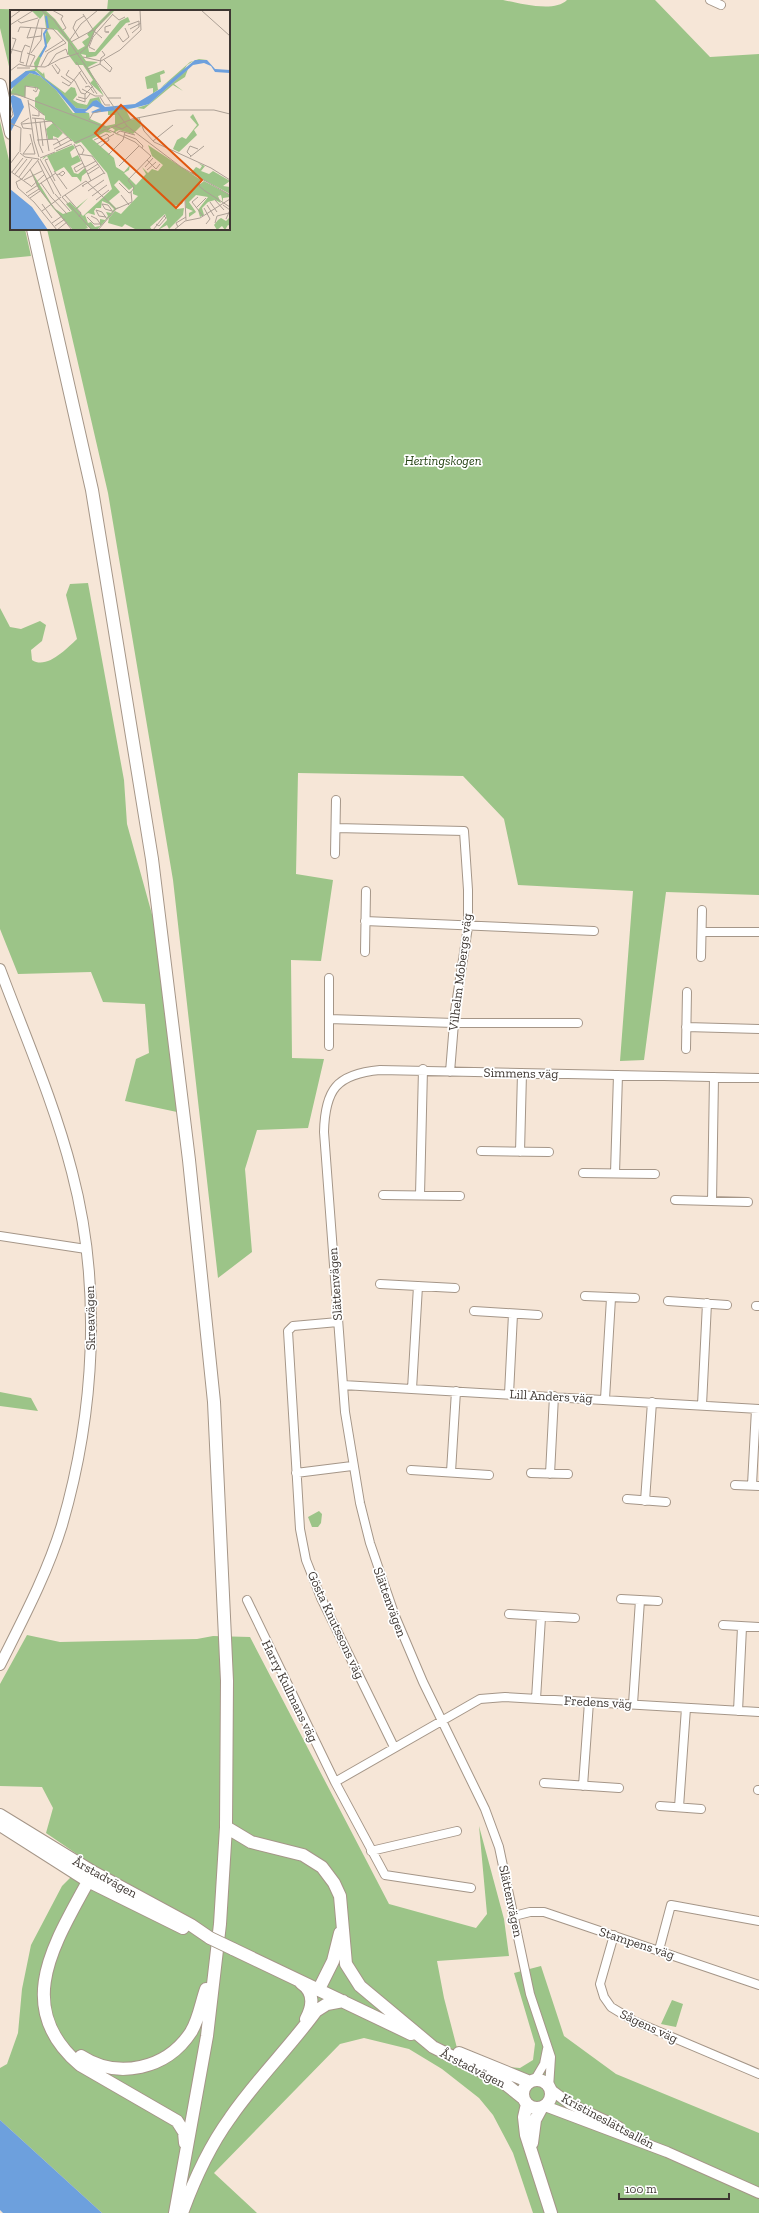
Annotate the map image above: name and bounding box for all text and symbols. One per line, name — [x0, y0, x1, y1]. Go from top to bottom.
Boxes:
inset map — [10, 10, 230, 230]
park label: Hertingskogen — [404, 453, 482, 468]
street label: Vilhelm Mobergs väg — [445, 912, 475, 1033]
street label: Simmens väg — [483, 1065, 559, 1081]
street label: Slättenvägen — [325, 1246, 345, 1321]
street label: Skreavägen — [82, 1285, 98, 1351]
street label: Lill Anders väg — [509, 1386, 593, 1406]
street label: Slättenvägen — [370, 1565, 410, 1639]
street label: Gösta Knutssons väg — [304, 1569, 368, 1681]
street label: Harry Kullmans väg — [259, 1637, 321, 1745]
street label: Fredens väg — [564, 1693, 632, 1711]
street label: Årstadvägen — [70, 1853, 140, 1901]
street label: Slättenvägen — [496, 1864, 526, 1939]
street label: Stampens väg — [597, 1924, 677, 1962]
street label: Sågens väg — [618, 2006, 680, 2046]
street label: Årstadvägen — [438, 2045, 509, 2091]
street label: Kristineslättsallén — [559, 2090, 657, 2152]
scale bar — [619, 2175, 729, 2201]
text: 100 m — [625, 2182, 657, 2196]

